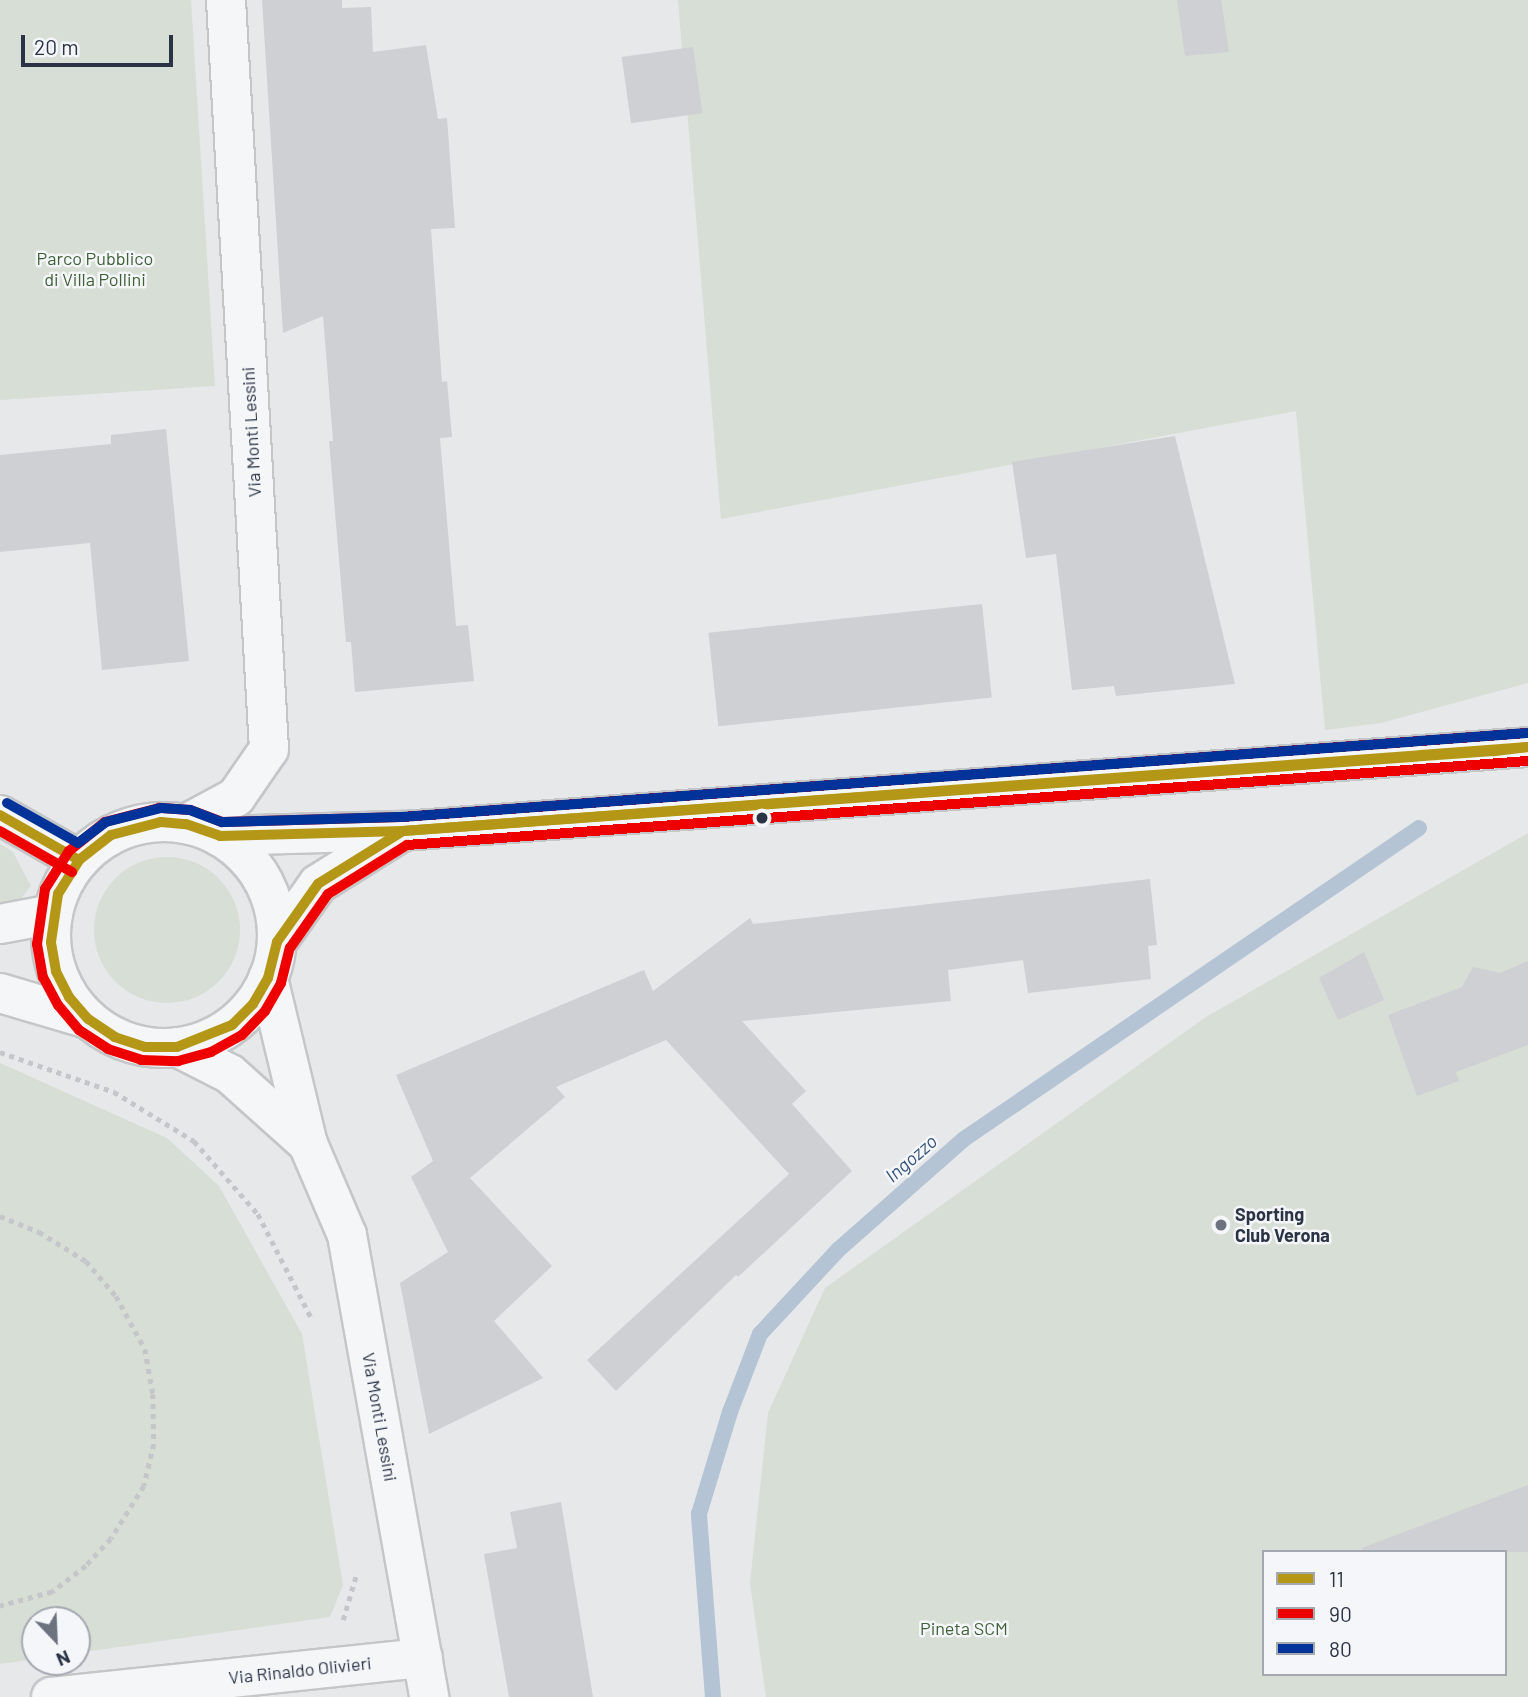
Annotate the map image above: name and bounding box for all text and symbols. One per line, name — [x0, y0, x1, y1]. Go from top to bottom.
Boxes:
scale bar — [24, 21, 177, 65]
text: 20 m — [34, 34, 79, 59]
park label: Parco Pubblico di Villa Pollini — [37, 248, 153, 290]
street label: Via Monti Lessini — [237, 366, 265, 498]
unlabelled marker — [755, 811, 769, 825]
water label: Ingozzo — [880, 1129, 942, 1187]
place label: Sporting Club Verona — [1235, 1204, 1330, 1246]
marker: Sporting Club Verona — [1213, 1217, 1229, 1233]
street label: Via Monti Lessini — [358, 1351, 402, 1483]
legend — [1262, 1550, 1507, 1676]
text: 11 — [1329, 1566, 1344, 1591]
text: 90 — [1329, 1601, 1352, 1626]
north arrow — [21, 1606, 91, 1676]
park label: Pineta SCM — [920, 1617, 1008, 1639]
text: 80 — [1329, 1636, 1352, 1661]
text: N — [53, 1646, 74, 1672]
street label: Via Rinaldo Olivieri — [227, 1652, 373, 1688]

